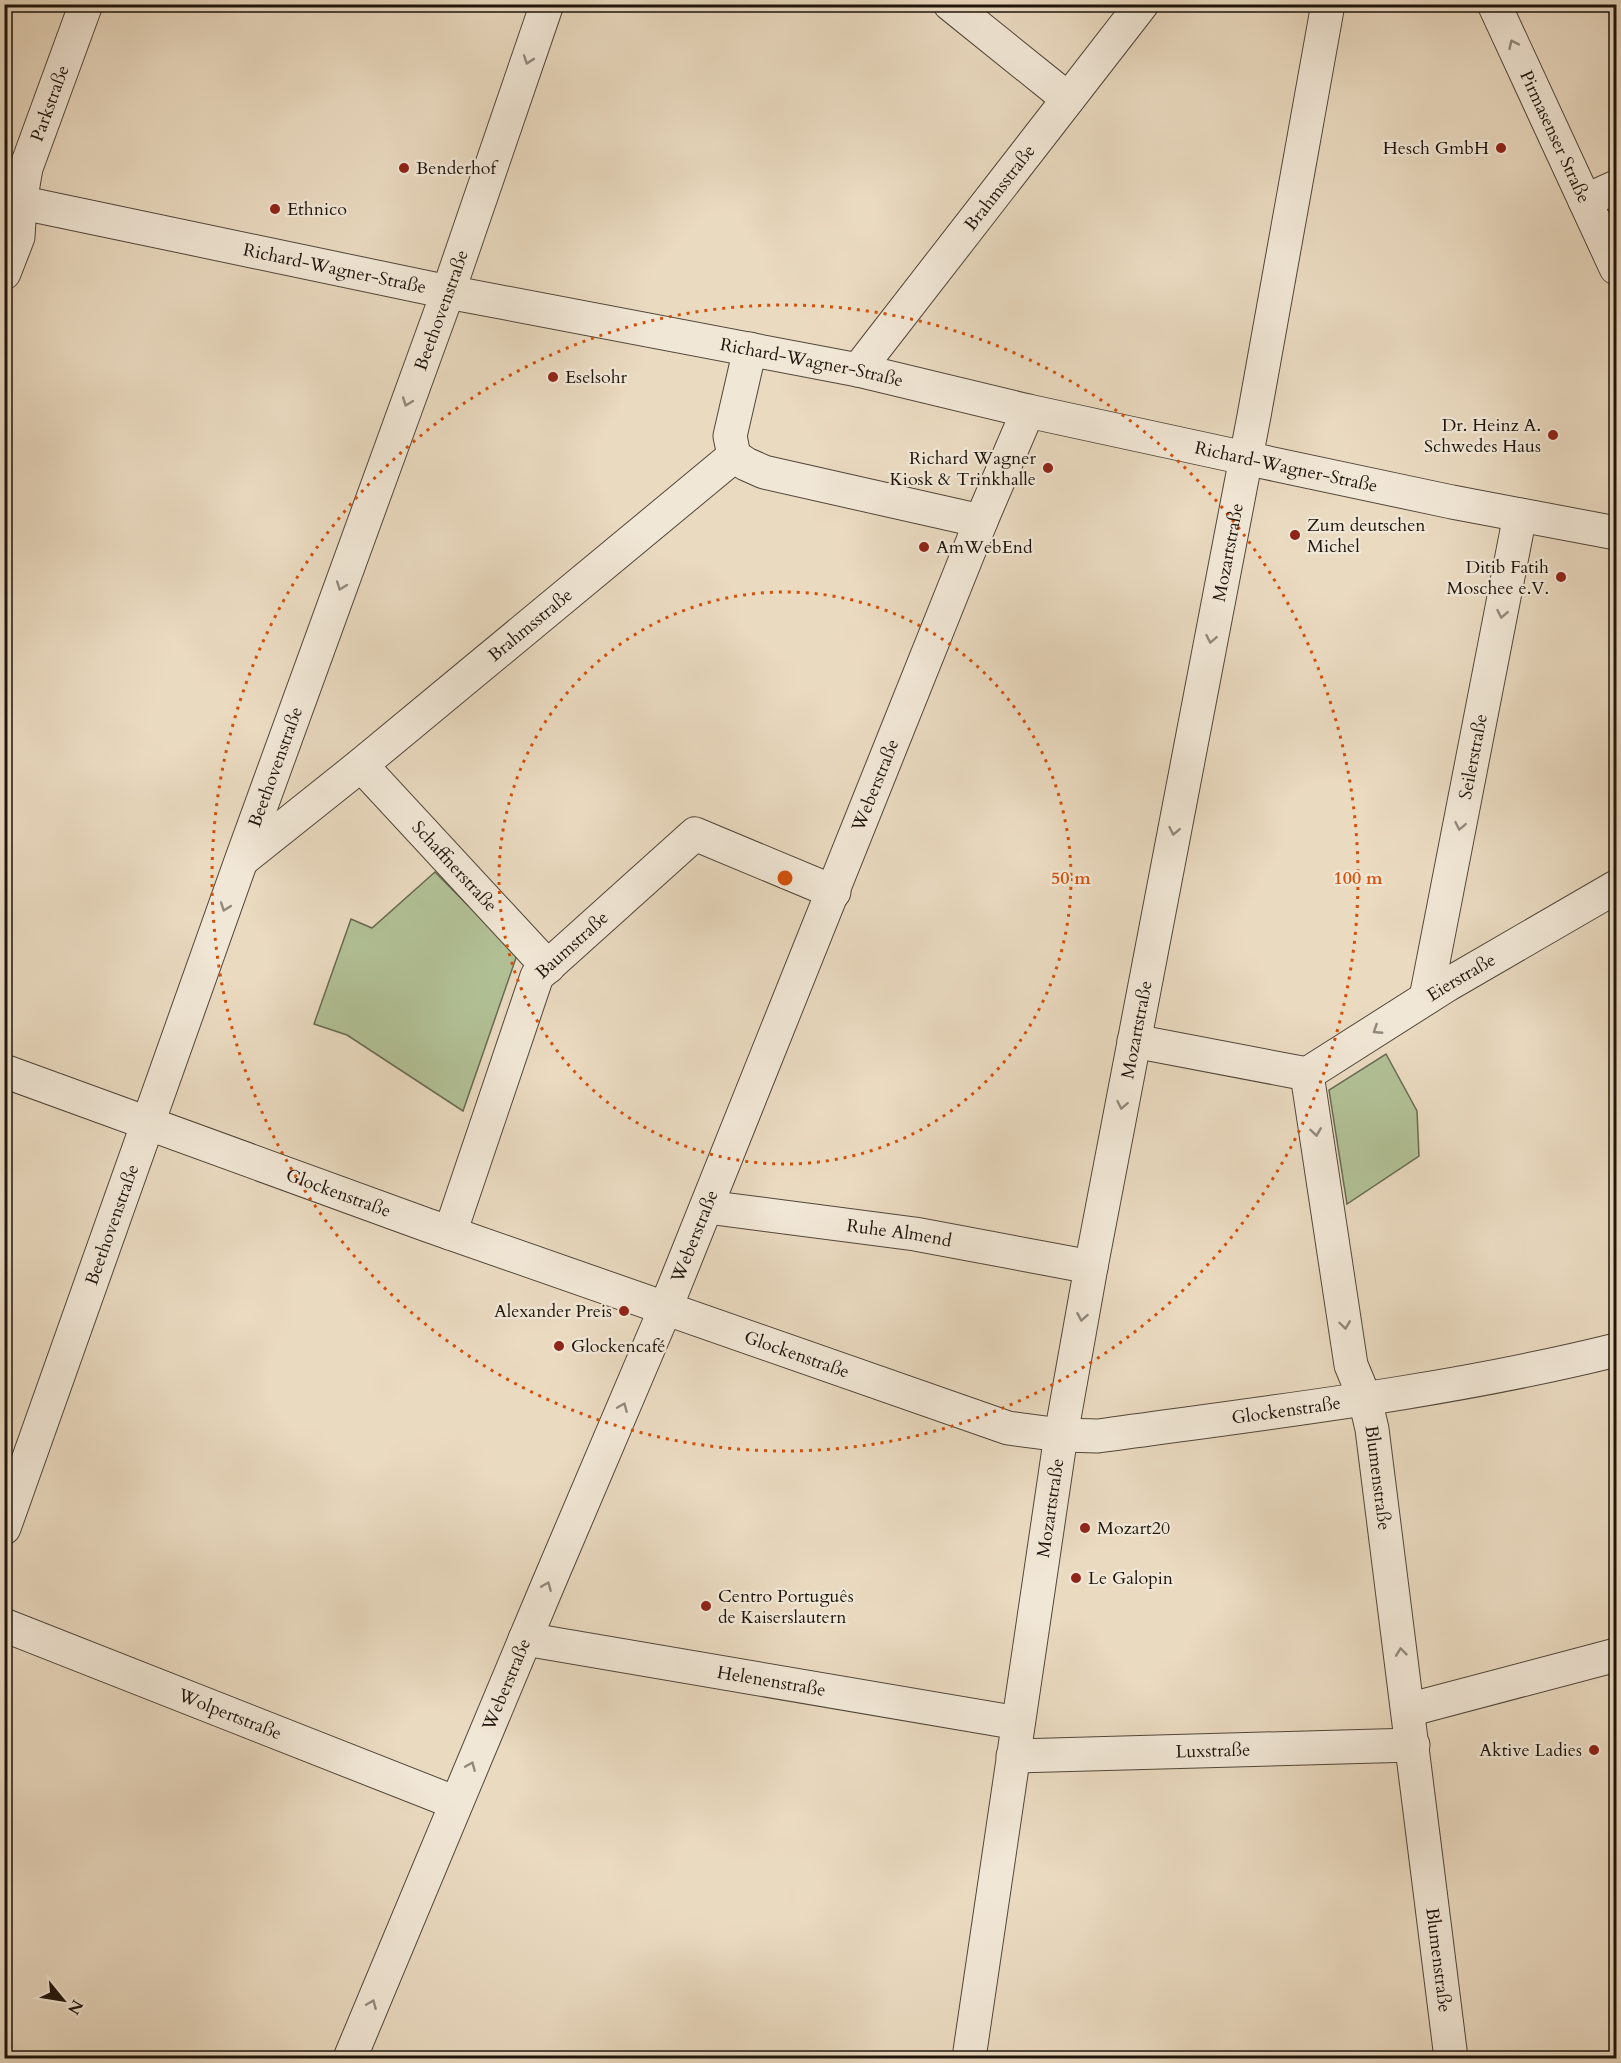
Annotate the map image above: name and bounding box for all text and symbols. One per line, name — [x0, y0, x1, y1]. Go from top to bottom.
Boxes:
one-way arrow — [1508, 39, 1520, 50]
one-way arrow — [522, 54, 535, 65]
street label: Parkstraße — [25, 62, 76, 145]
street label: Pirmasenser Straße — [1513, 66, 1596, 207]
place label: Hesch GmbH — [1383, 136, 1489, 161]
street label: Brahmsstraße — [959, 140, 1041, 236]
marker: Hesch GmbH — [1494, 141, 1508, 155]
place label: Benderhof — [416, 156, 500, 181]
marker: Benderhof — [397, 161, 411, 175]
place label: Ethnico — [287, 197, 347, 222]
marker: Ethnico — [268, 202, 282, 216]
street label: Richard-Wagner-Straße — [241, 237, 429, 300]
street label: Beethovenstraße — [408, 247, 475, 374]
street label: Richard-Wagner-Straße — [718, 332, 906, 393]
place label: Eselsohr — [565, 365, 628, 390]
marker: Eselsohr — [546, 370, 560, 384]
one-way arrow — [402, 396, 415, 407]
place label: Dr. Heinz A. Schwedes Haus — [1424, 413, 1541, 459]
marker: Dr. Heinz A. Schwedes Haus — [1546, 428, 1560, 442]
street label: Richard-Wagner-Straße — [1192, 435, 1380, 499]
place label: Richard Wagner Kiosk & Trinkhalle — [889, 446, 1036, 492]
marker: Richard Wagner Kiosk & Trinkhalle — [1041, 461, 1055, 475]
street label: Mozartstraße — [1207, 501, 1250, 604]
place label: Zum deutschen Michel — [1307, 513, 1426, 559]
marker: Zum deutschen Michel — [1288, 528, 1302, 542]
place label: AmWebEnd — [936, 535, 1033, 560]
marker: AmWebEnd — [917, 540, 931, 554]
place label: Ditib Fatih Moschee e.V. — [1446, 555, 1549, 601]
marker: Ditib Fatih Moschee e.V. — [1554, 570, 1568, 584]
one-way arrow — [336, 579, 348, 590]
street label: Brahmsstraße — [483, 583, 578, 668]
one-way arrow — [1496, 609, 1509, 619]
one-way arrow — [1205, 634, 1218, 644]
street label: Beethovenstraße — [242, 703, 309, 831]
street label: Seilerstraße — [1453, 712, 1494, 802]
street label: Weberstraße — [845, 735, 905, 836]
street label: Schaffnerstraße — [406, 816, 503, 918]
one-way arrow — [1454, 820, 1467, 830]
one-way arrow — [1168, 825, 1181, 835]
text: 50 m — [1051, 866, 1091, 891]
text: 100 m — [1333, 866, 1383, 891]
centre of rings — [775, 868, 795, 888]
one-way arrow — [219, 901, 232, 912]
street label: Baumstraße — [530, 906, 614, 985]
street label: Eierstraße — [1422, 947, 1500, 1008]
street label: Mozartstraße — [1115, 978, 1159, 1081]
one-way arrow — [1373, 1022, 1383, 1034]
one-way arrow — [1116, 1099, 1129, 1109]
one-way arrow — [1309, 1127, 1321, 1137]
street label: Beethovenstraße — [79, 1161, 145, 1289]
street label: Glockenstraße — [282, 1163, 394, 1224]
street label: Weberstraße — [665, 1187, 725, 1287]
street label: Ruhe Almend — [845, 1213, 954, 1254]
place label: Alexander Preis — [494, 1299, 612, 1324]
marker: Alexander Preis — [617, 1304, 631, 1318]
one-way arrow — [1076, 1312, 1089, 1322]
one-way arrow — [1338, 1320, 1350, 1330]
street label: Glockenstraße — [741, 1325, 853, 1385]
place label: Glockencafé — [571, 1334, 665, 1359]
marker: Glockencafé — [552, 1339, 566, 1353]
street label: Glockenstraße — [1230, 1391, 1342, 1431]
one-way arrow — [616, 1402, 628, 1413]
street label: Blumenstraße — [1359, 1424, 1397, 1532]
street label: Mozartstraße — [1031, 1457, 1070, 1559]
place label: Mozart20 — [1097, 1516, 1170, 1541]
marker: Mozart20 — [1078, 1521, 1092, 1535]
place label: Le Galopin — [1088, 1566, 1174, 1591]
marker: Le Galopin — [1069, 1571, 1083, 1585]
one-way arrow — [540, 1582, 552, 1593]
place label: Centro Português de Kaiserslautern — [718, 1584, 854, 1630]
marker: Centro Português de Kaiserslautern — [699, 1599, 713, 1613]
street label: Weberstraße — [476, 1635, 537, 1735]
one-way arrow — [1395, 1648, 1408, 1657]
street label: Helenenstraße — [715, 1660, 828, 1703]
street label: Wolpertstraße — [174, 1682, 285, 1746]
street label: Luxstraße — [1175, 1737, 1251, 1765]
place label: Aktive Ladies — [1479, 1738, 1582, 1763]
marker: Aktive Ladies — [1587, 1743, 1601, 1757]
one-way arrow — [464, 1762, 476, 1773]
street label: Blumenstraße — [1419, 1906, 1457, 2014]
north arrow — [33, 1970, 93, 2030]
text: N — [62, 1995, 88, 2019]
one-way arrow — [365, 2000, 377, 2011]

